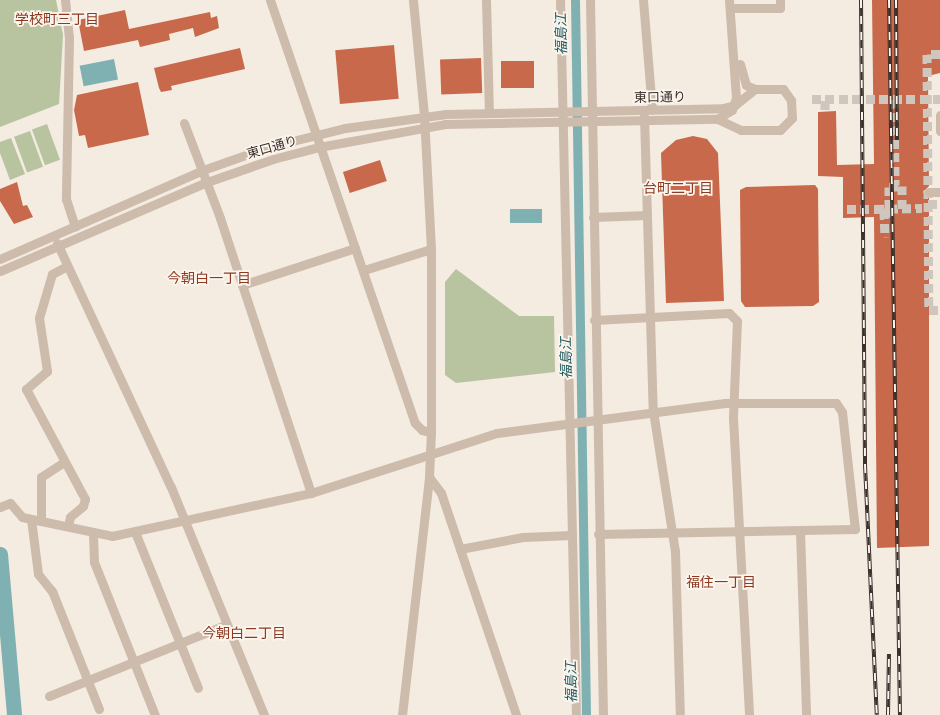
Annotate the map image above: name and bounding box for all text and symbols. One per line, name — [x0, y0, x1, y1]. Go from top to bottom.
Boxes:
district label: 学校町三丁目 — [15, 11, 99, 27]
water label: 福島江 — [552, 13, 570, 55]
street label: 東口通り — [634, 89, 686, 105]
street label: 東口通り — [245, 132, 299, 162]
district label: 台町二丁目 — [643, 180, 713, 196]
district label: 今朝白一丁目 — [167, 270, 251, 286]
water label: 福島江 — [557, 337, 575, 379]
district label: 福住一丁目 — [686, 574, 756, 590]
district label: 今朝白二丁目 — [202, 625, 286, 641]
water label: 福島江 — [562, 661, 580, 703]

